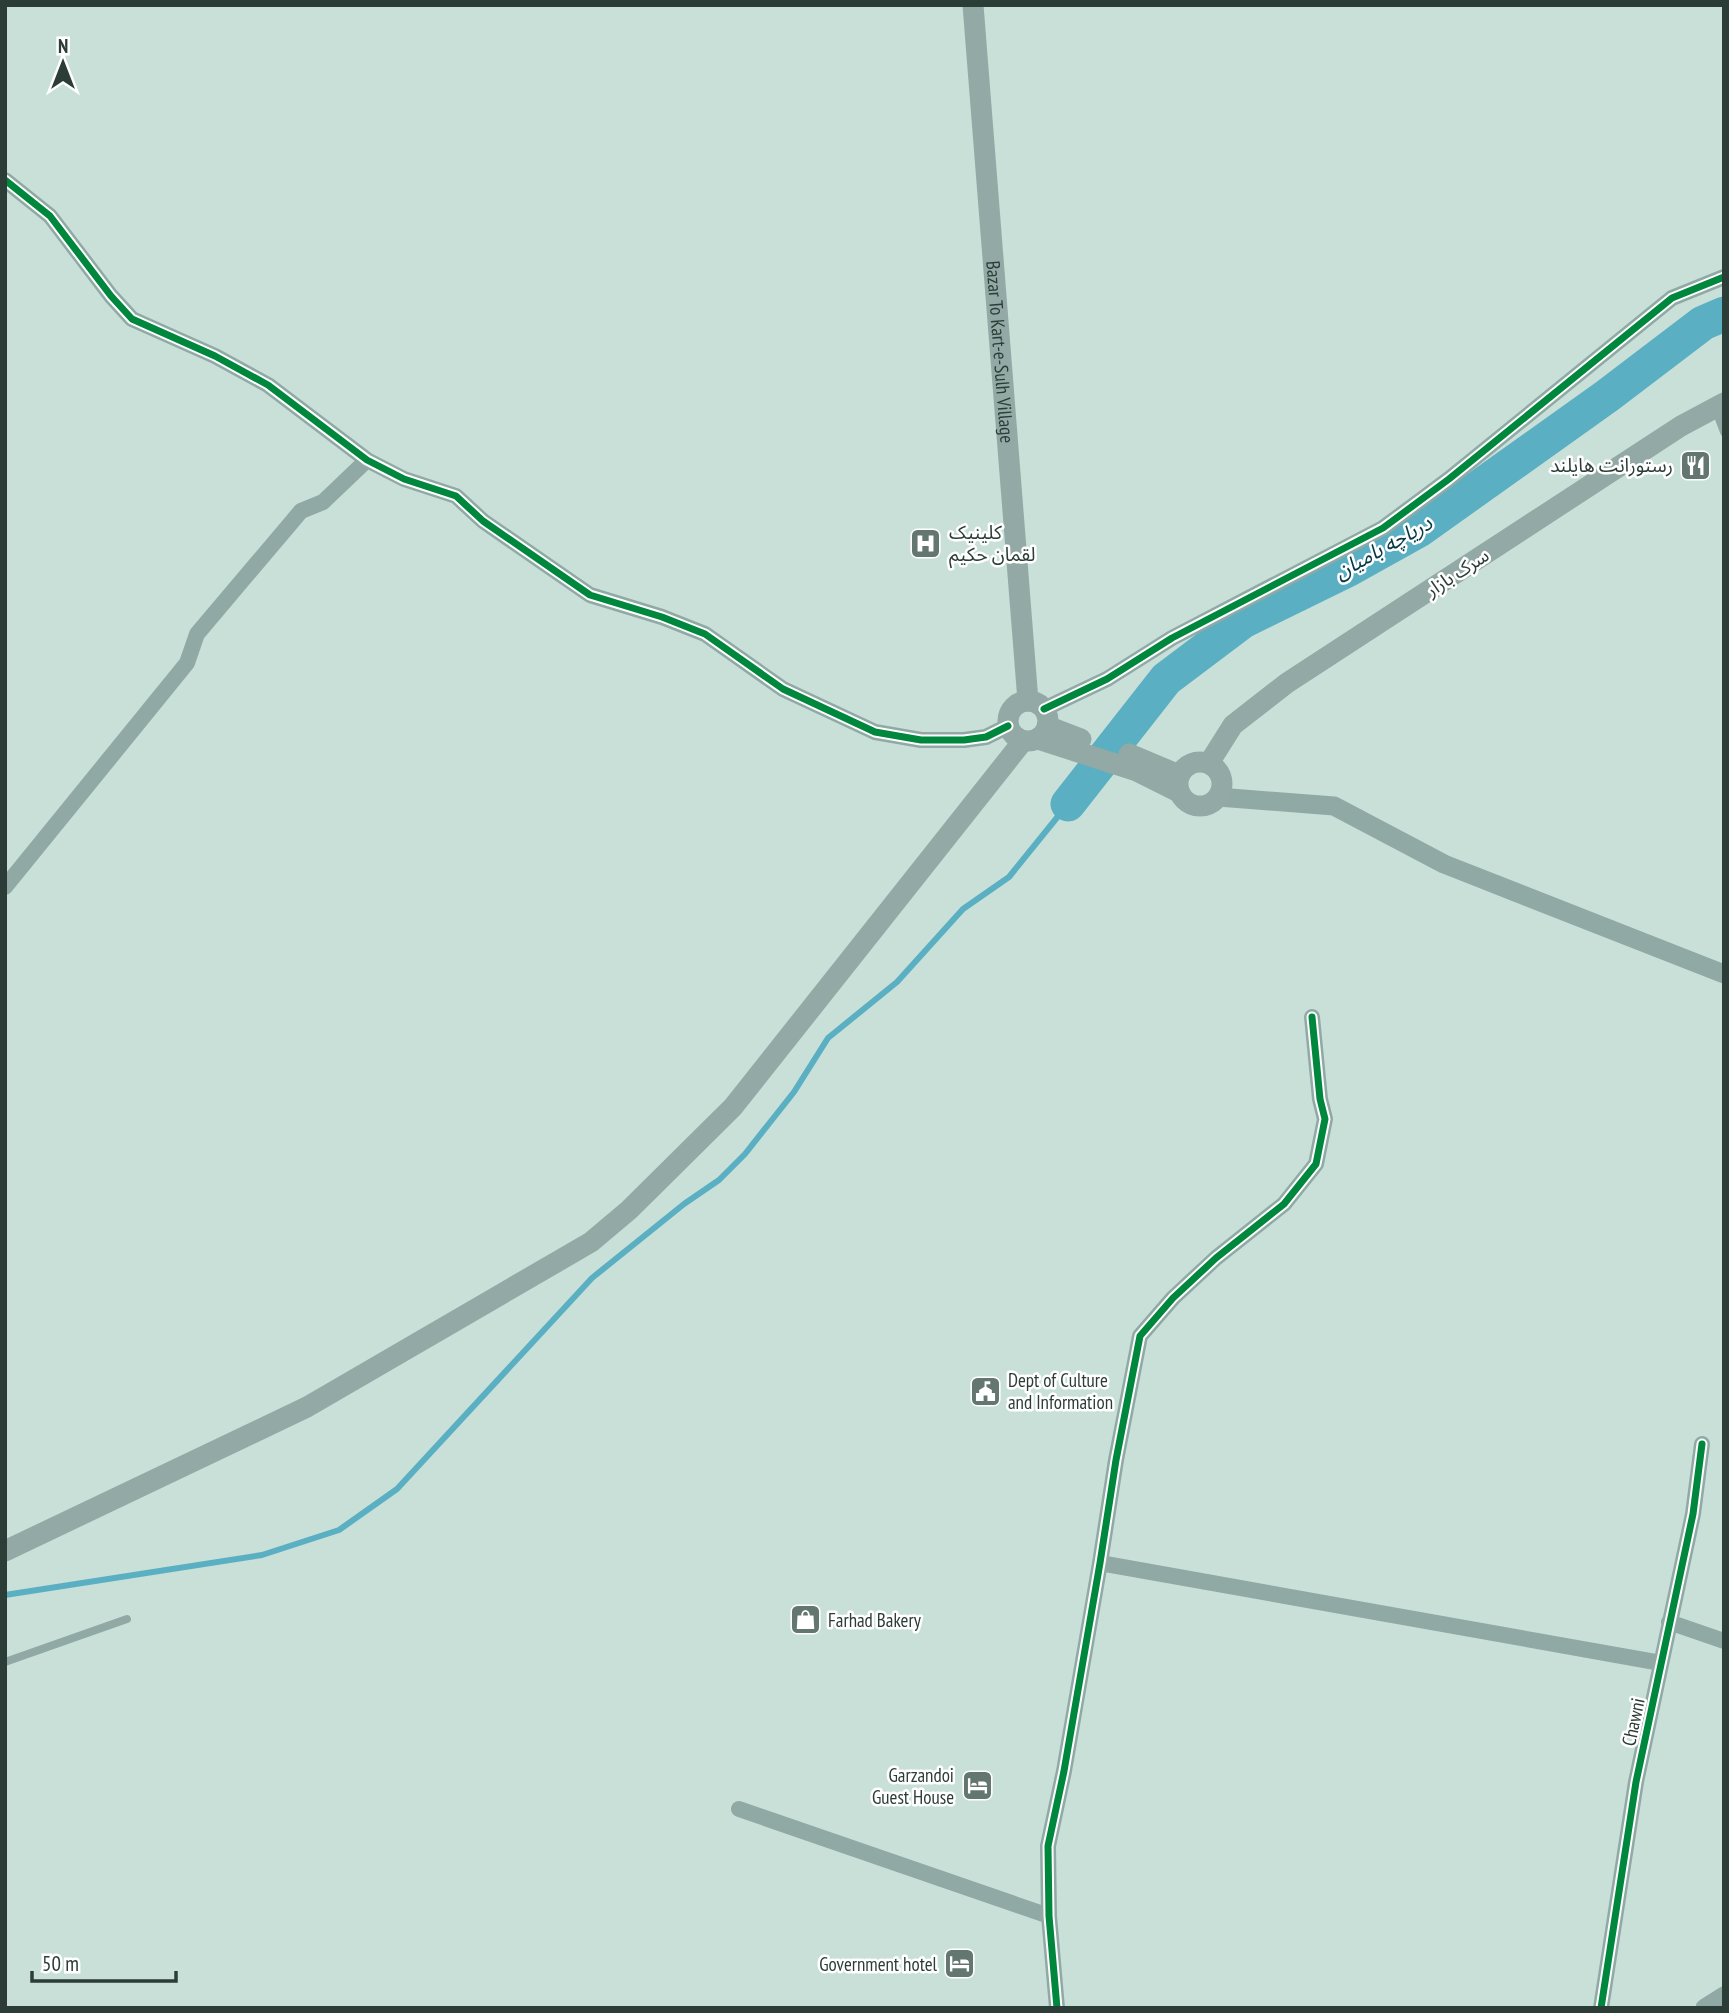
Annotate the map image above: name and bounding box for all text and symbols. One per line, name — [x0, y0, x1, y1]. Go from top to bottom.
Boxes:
north arrow — [28, 28, 98, 98]
text: N — [58, 34, 68, 58]
street label: Bazar To Kart-e-Sulh Village — [981, 260, 1020, 444]
restaurant icon: رستورانت هایلند — [1679, 448, 1713, 482]
place label: رستورانت هایلند — [1550, 453, 1673, 477]
water label: دریاچه بامیان — [1329, 509, 1438, 586]
place label: کلینیک لقمان حکیم — [949, 520, 1036, 569]
hospital icon: کلینیک لقمان حکیم — [909, 526, 943, 560]
street label: سرک بازار — [1420, 543, 1493, 602]
place label: Dept of Culture and Information — [1008, 1368, 1113, 1414]
public building icon: Dept of Culture and Information — [968, 1374, 1002, 1408]
shop icon: Farhad Bakery — [788, 1603, 822, 1637]
place label: Farhad Bakery — [828, 1608, 922, 1632]
street label: Chawni — [1616, 1696, 1650, 1748]
place label: Garzandoi Guest House — [872, 1763, 954, 1809]
hotel icon: Garzandoi Guest House — [960, 1769, 994, 1803]
scale bar — [32, 1940, 175, 1984]
hotel icon: Government hotel — [943, 1947, 977, 1981]
text: 50 m — [42, 1950, 79, 1977]
place label: Government hotel — [819, 1952, 938, 1976]

